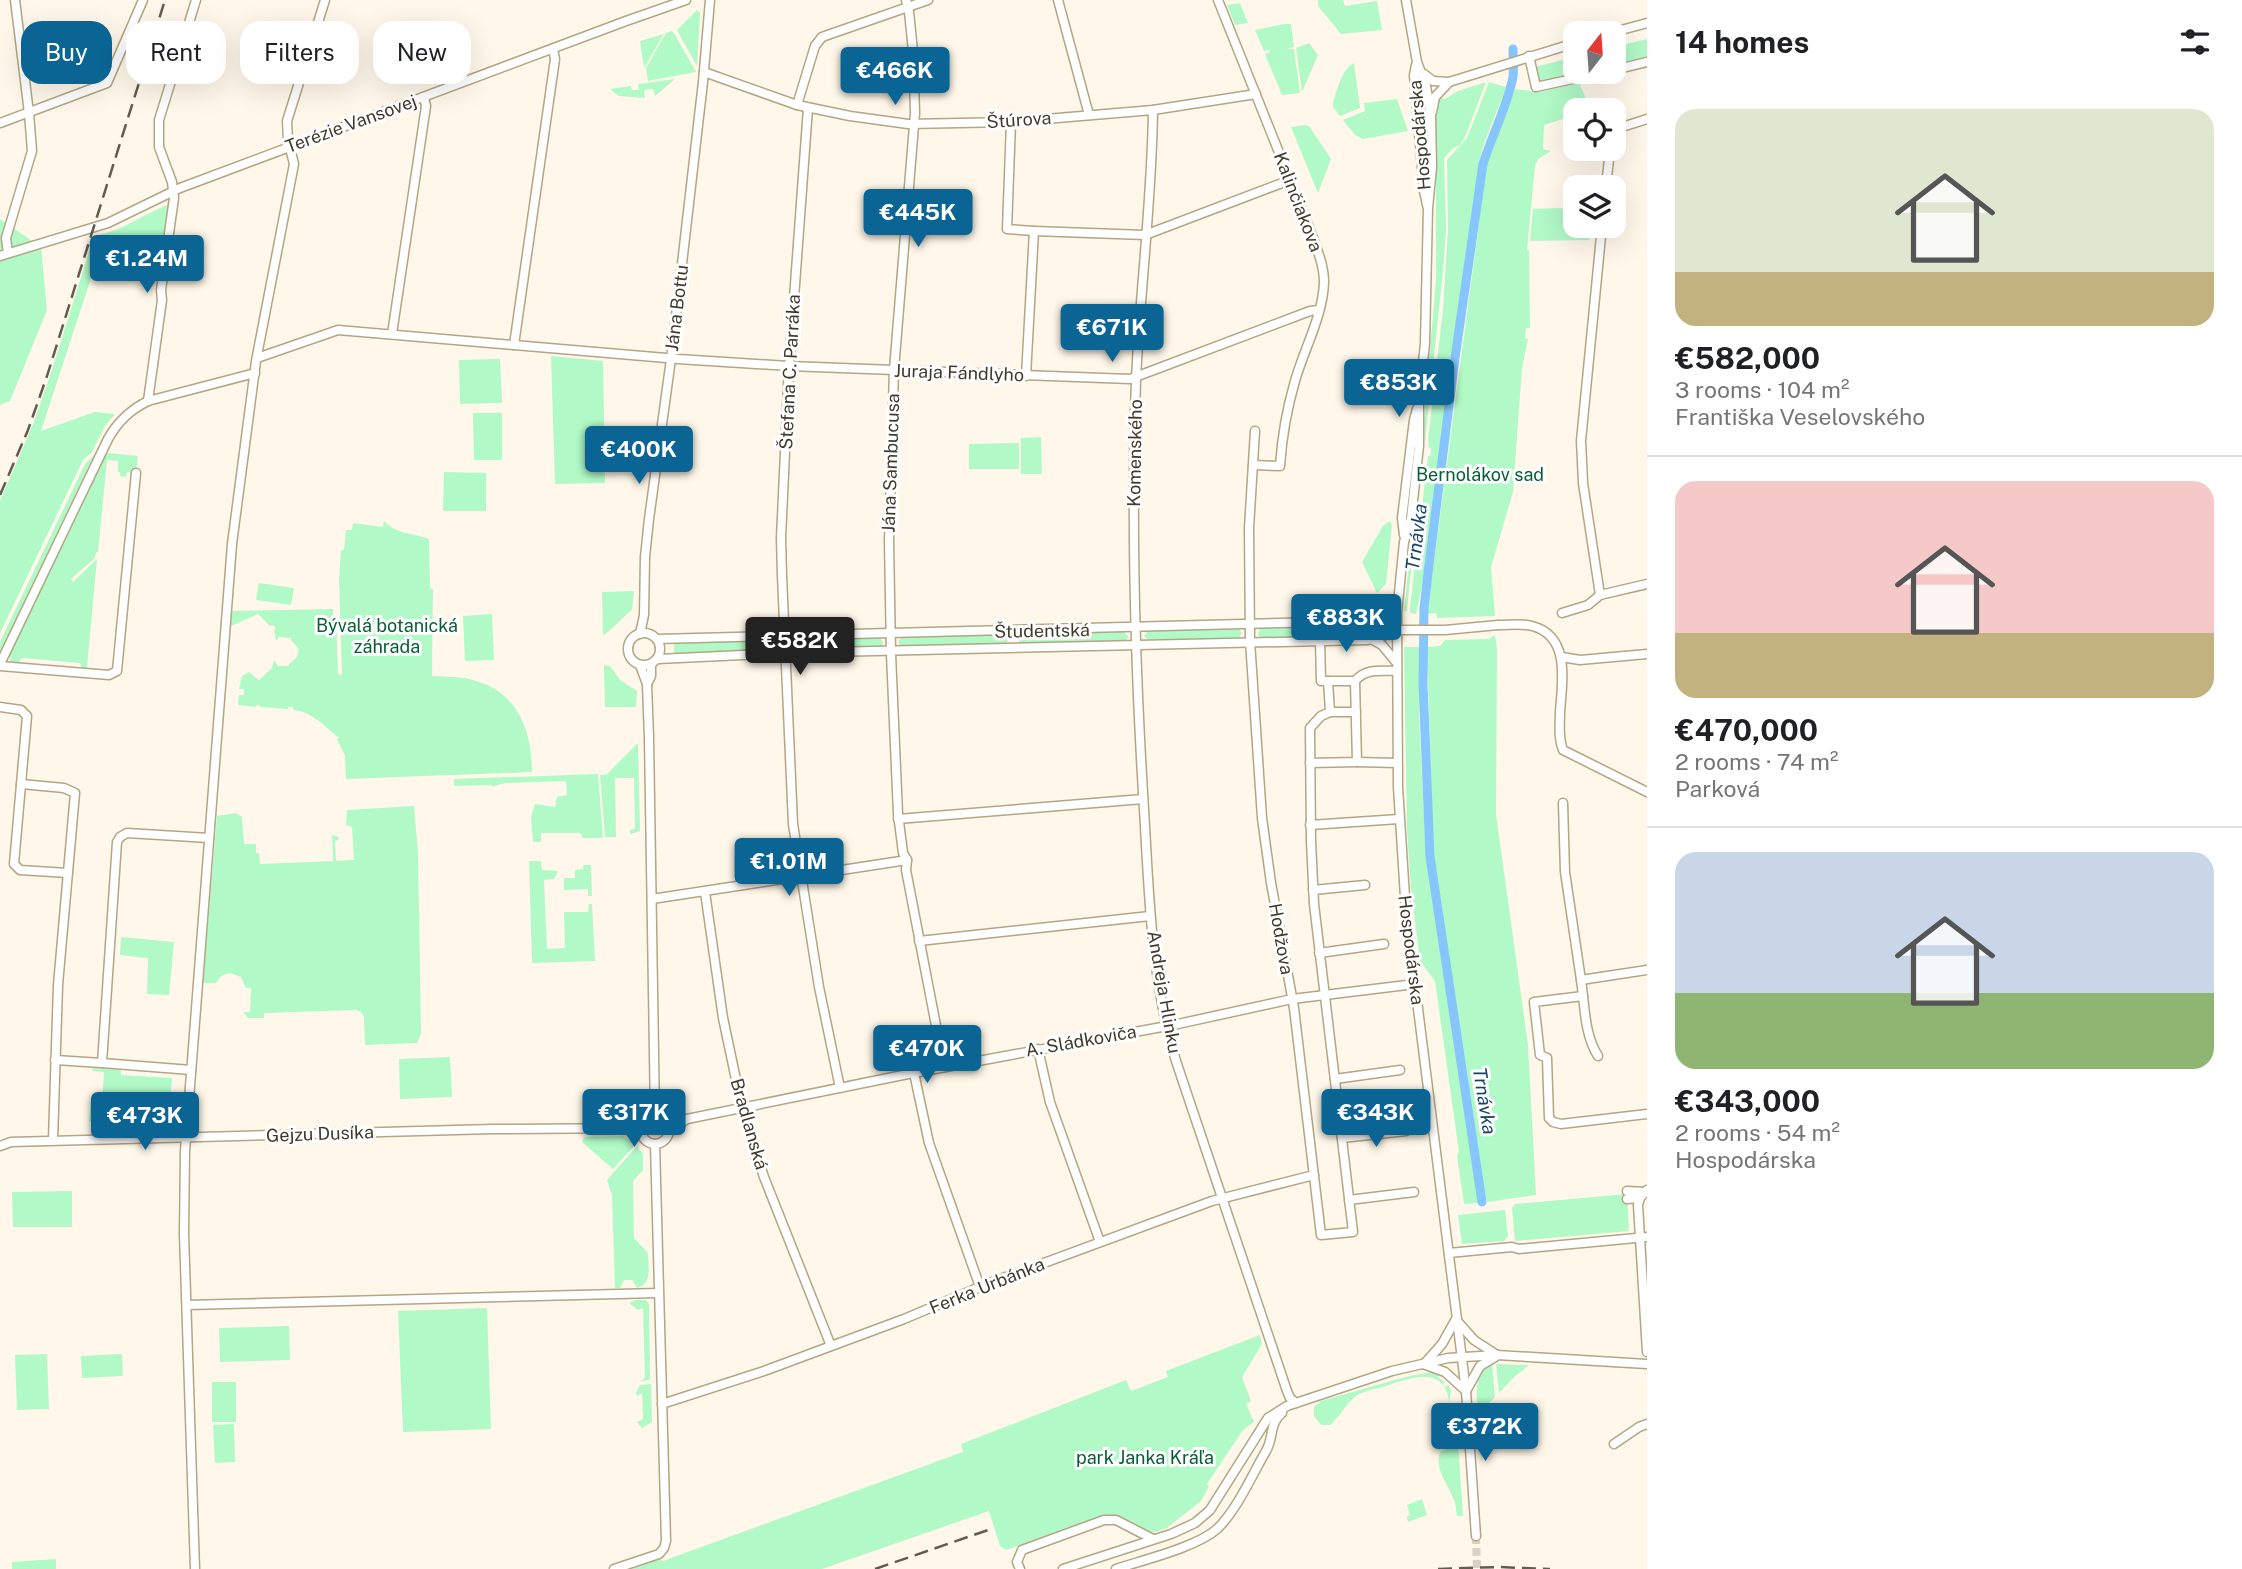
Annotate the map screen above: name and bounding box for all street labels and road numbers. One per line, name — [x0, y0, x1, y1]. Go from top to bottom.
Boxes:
street label: Hospodárska — [1404, 79, 1435, 191]
street label: Terézie Vansovej — [282, 90, 419, 157]
street label: Štúrova — [986, 107, 1052, 132]
street label: Kalinčiakova — [1270, 149, 1327, 255]
street label: Jána Bottu — [661, 263, 692, 352]
street label: Štefana C. Parráka — [775, 294, 804, 450]
street label: Juraja Fándlyho — [894, 360, 1024, 385]
street label: Jána Sambucusa — [878, 393, 903, 533]
street label: Komenského — [1123, 399, 1146, 507]
street label: Študentská — [994, 619, 1090, 642]
street label: Hospodárska — [1394, 894, 1429, 1006]
street label: Hodžova — [1265, 902, 1298, 976]
street label: Andreja Hlinku — [1143, 929, 1186, 1055]
street label: A. Sládkoviča — [1024, 1020, 1138, 1061]
street label: Bradlanská — [726, 1076, 773, 1172]
street label: Gejzu Dusíka — [266, 1121, 374, 1146]
street label: Ferka Urbánka — [926, 1253, 1047, 1318]

